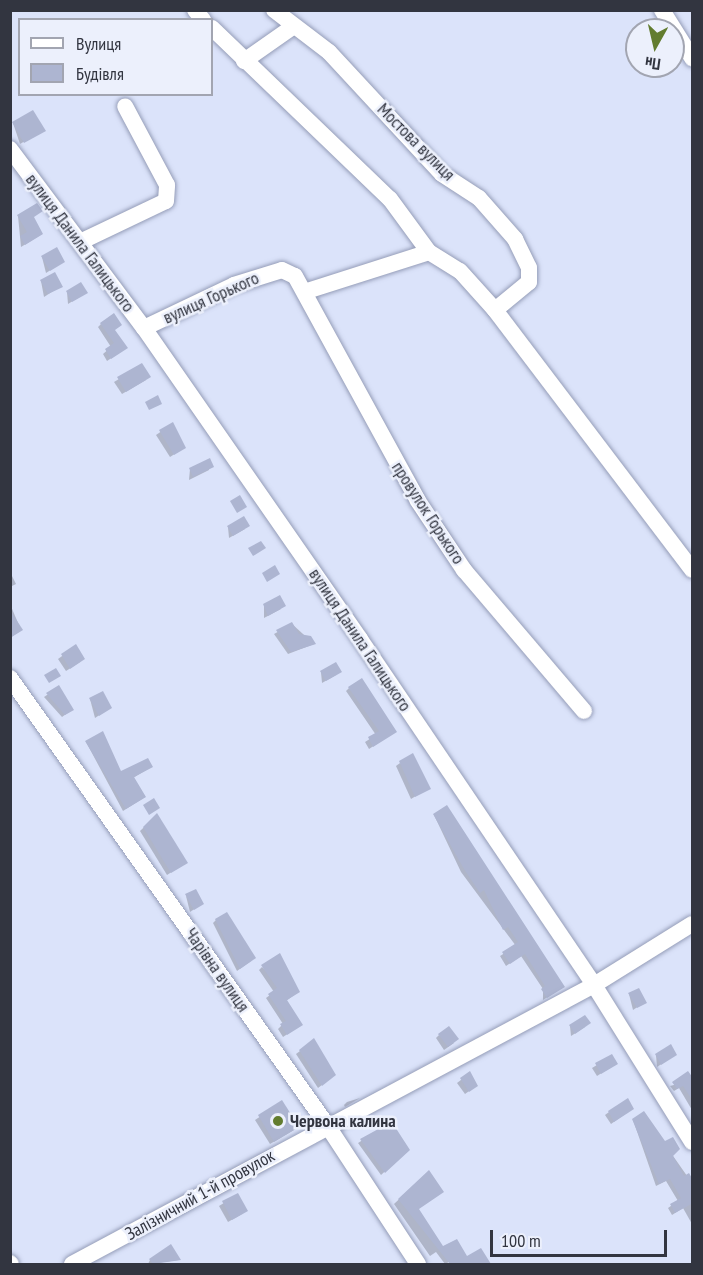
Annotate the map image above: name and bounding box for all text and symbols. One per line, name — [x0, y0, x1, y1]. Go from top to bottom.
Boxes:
legend — [18, 18, 213, 96]
north arrow — [625, 18, 685, 78]
text: Вулиця — [76, 32, 121, 55]
text: Пн — [644, 53, 662, 75]
text: Будівля — [76, 62, 124, 85]
street label: Мостова вулиця — [373, 99, 459, 185]
street label: вулиця Данила Галицького — [21, 169, 139, 317]
street label: вулиця Горького — [160, 267, 262, 329]
street label: провулок Горького — [387, 458, 469, 568]
street label: вулиця Данила Галицького — [304, 564, 416, 716]
street label: Чарівна вулиця — [180, 924, 254, 1016]
place label: Червона калина — [290, 1110, 396, 1132]
marker: Червона калина — [271, 1114, 285, 1128]
street label: Залізничний 1-й провулок — [122, 1145, 278, 1245]
scale bar — [493, 1218, 670, 1256]
text: 100 m — [501, 1229, 541, 1252]

